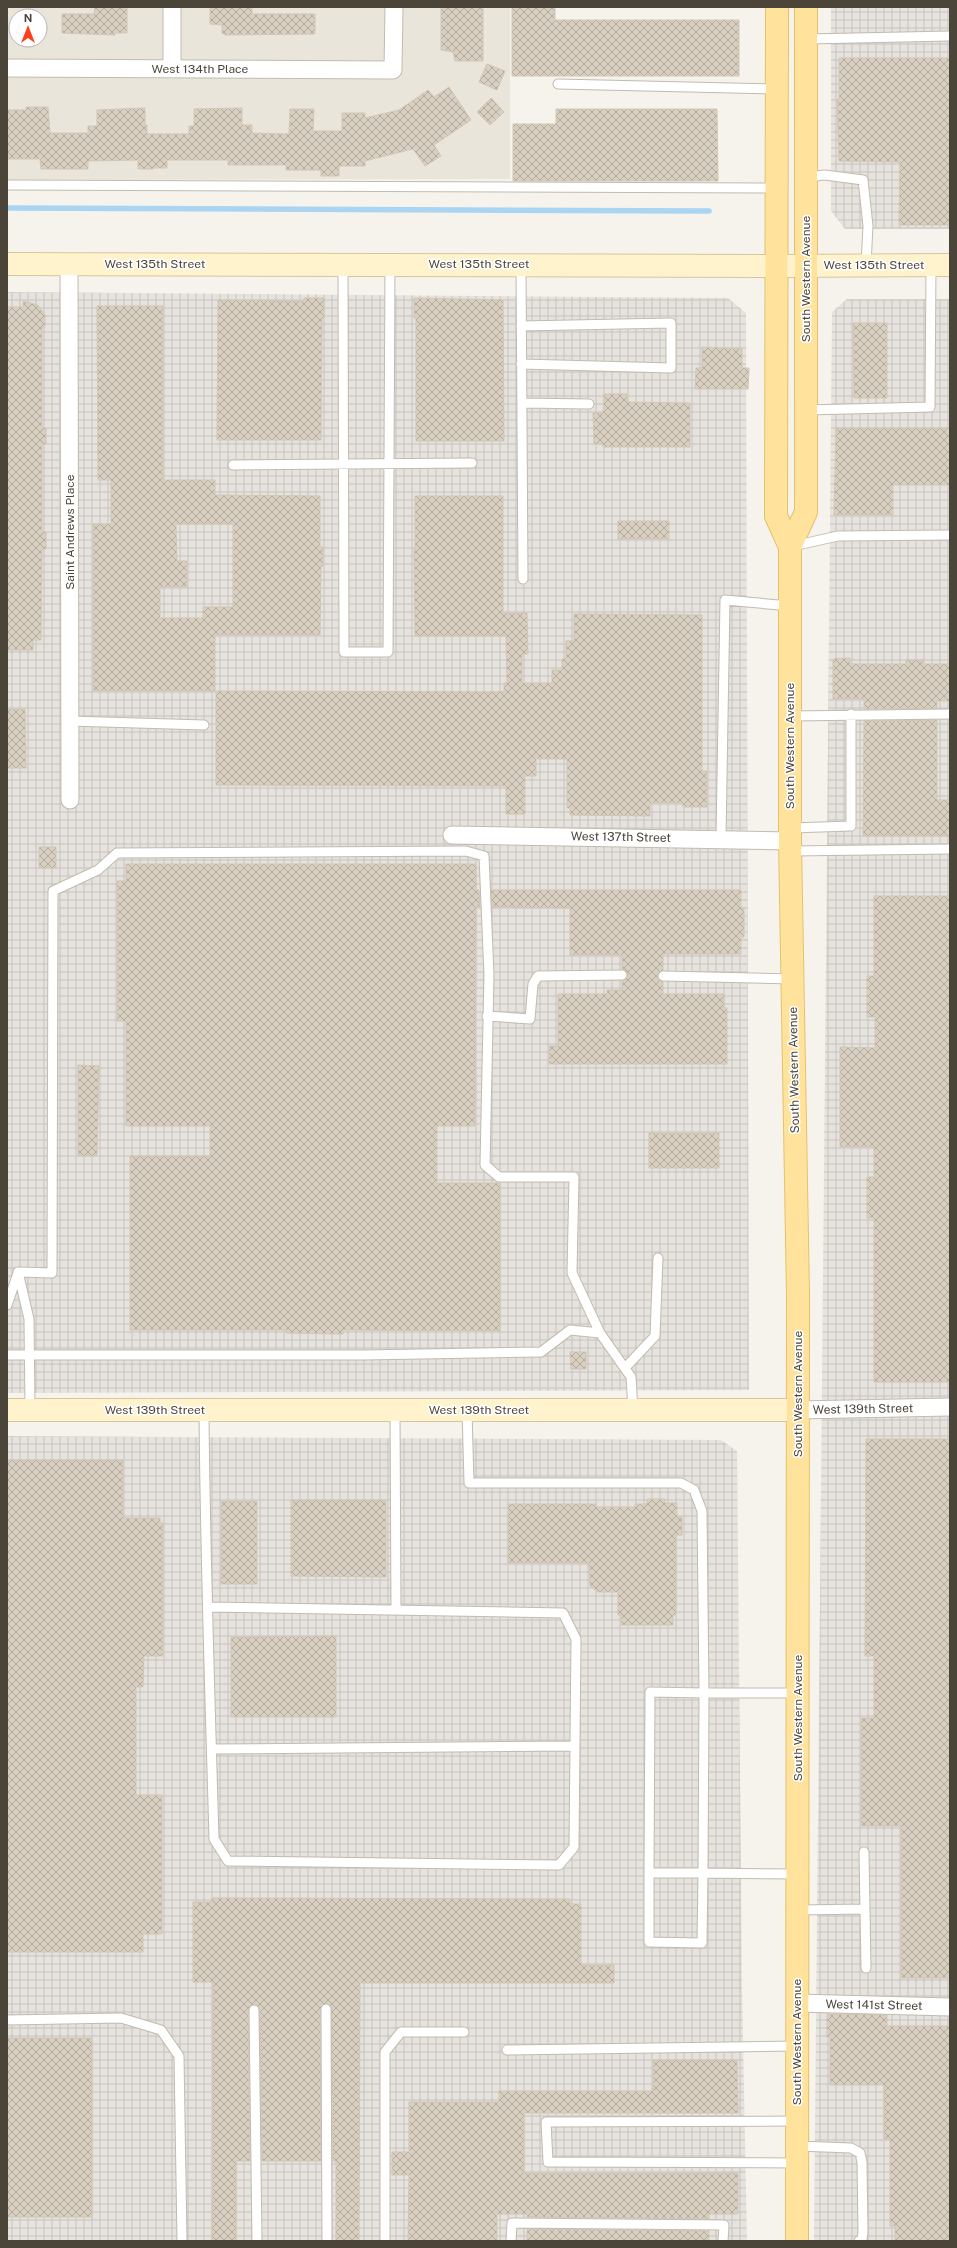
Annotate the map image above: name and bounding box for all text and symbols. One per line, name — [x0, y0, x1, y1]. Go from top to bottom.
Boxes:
north arrow — [8, 8, 48, 48]
text: N — [24, 12, 32, 24]
street label: West 134th Place — [152, 62, 249, 76]
street label: South Western Avenue — [799, 215, 813, 342]
street label: West 135th Street — [105, 257, 206, 271]
street label: West 135th Street — [429, 257, 530, 271]
street label: West 135th Street — [824, 258, 925, 272]
street label: Saint Andrews Place — [63, 474, 77, 590]
street label: South Western Avenue — [783, 682, 797, 809]
street label: West 137th Street — [571, 829, 672, 845]
street label: South Western Avenue — [786, 1006, 802, 1133]
street label: South Western Avenue — [791, 1330, 805, 1457]
street label: West 139th Street — [813, 1401, 914, 1417]
street label: West 139th Street — [105, 1403, 206, 1417]
street label: West 139th Street — [429, 1403, 530, 1417]
street label: South Western Avenue — [791, 1654, 805, 1781]
street label: South Western Avenue — [790, 1978, 804, 2105]
street label: West 141st Street — [825, 1997, 923, 2013]

